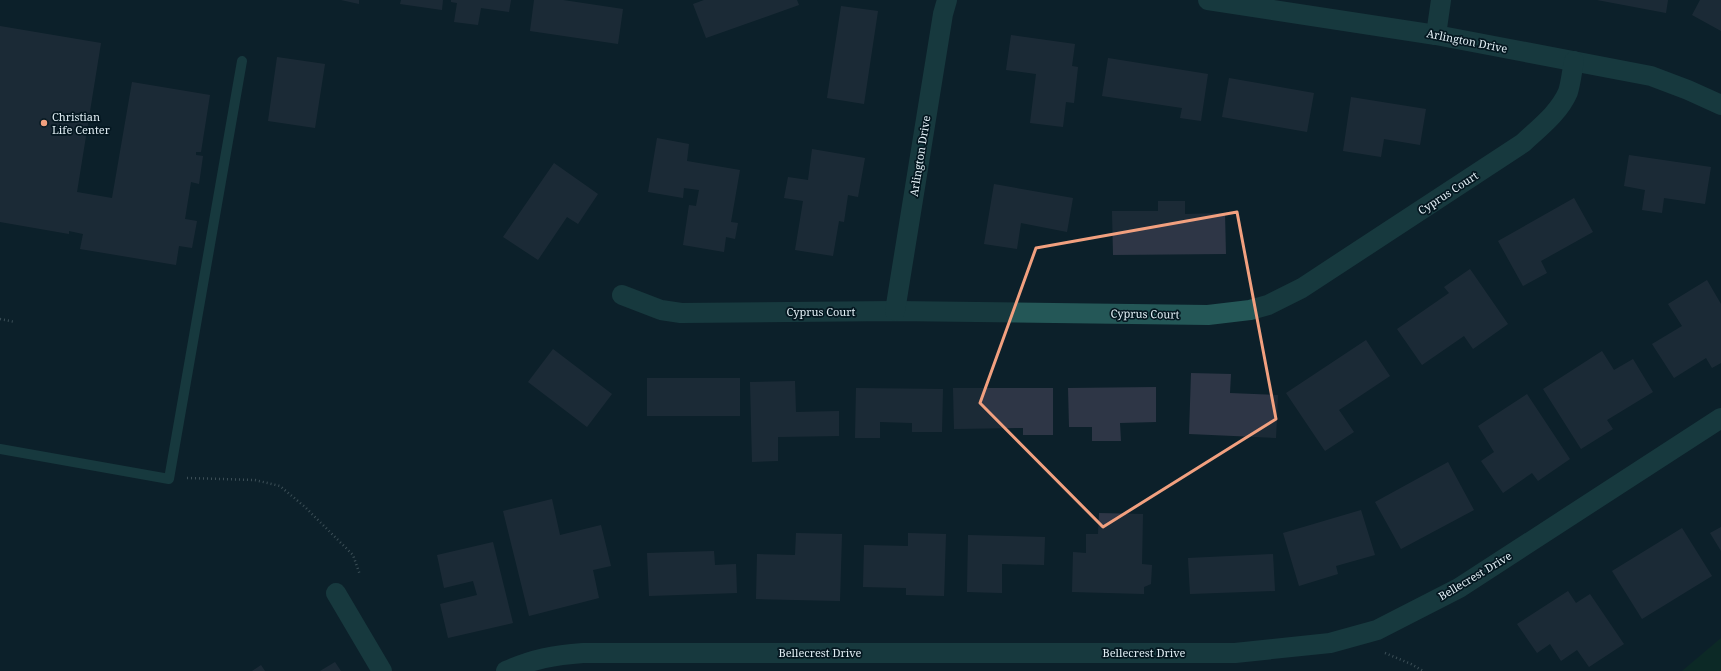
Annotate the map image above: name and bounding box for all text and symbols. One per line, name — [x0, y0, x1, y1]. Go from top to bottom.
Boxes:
street label: Arlington Drive — [1425, 25, 1509, 56]
place label: Christian Life Center — [52, 109, 111, 137]
street label: Arlington Drive — [906, 114, 933, 198]
marker: Christian Life Center — [39, 118, 49, 128]
street label: Cyprus Court — [1415, 167, 1481, 218]
street label: Cyprus Court — [787, 304, 856, 319]
street label: Cyprus Court — [1110, 305, 1180, 322]
street label: Bellecrest Drive — [1435, 548, 1514, 603]
street label: Bellecrest Drive — [779, 645, 862, 660]
street label: Bellecrest Drive — [1103, 645, 1186, 660]

